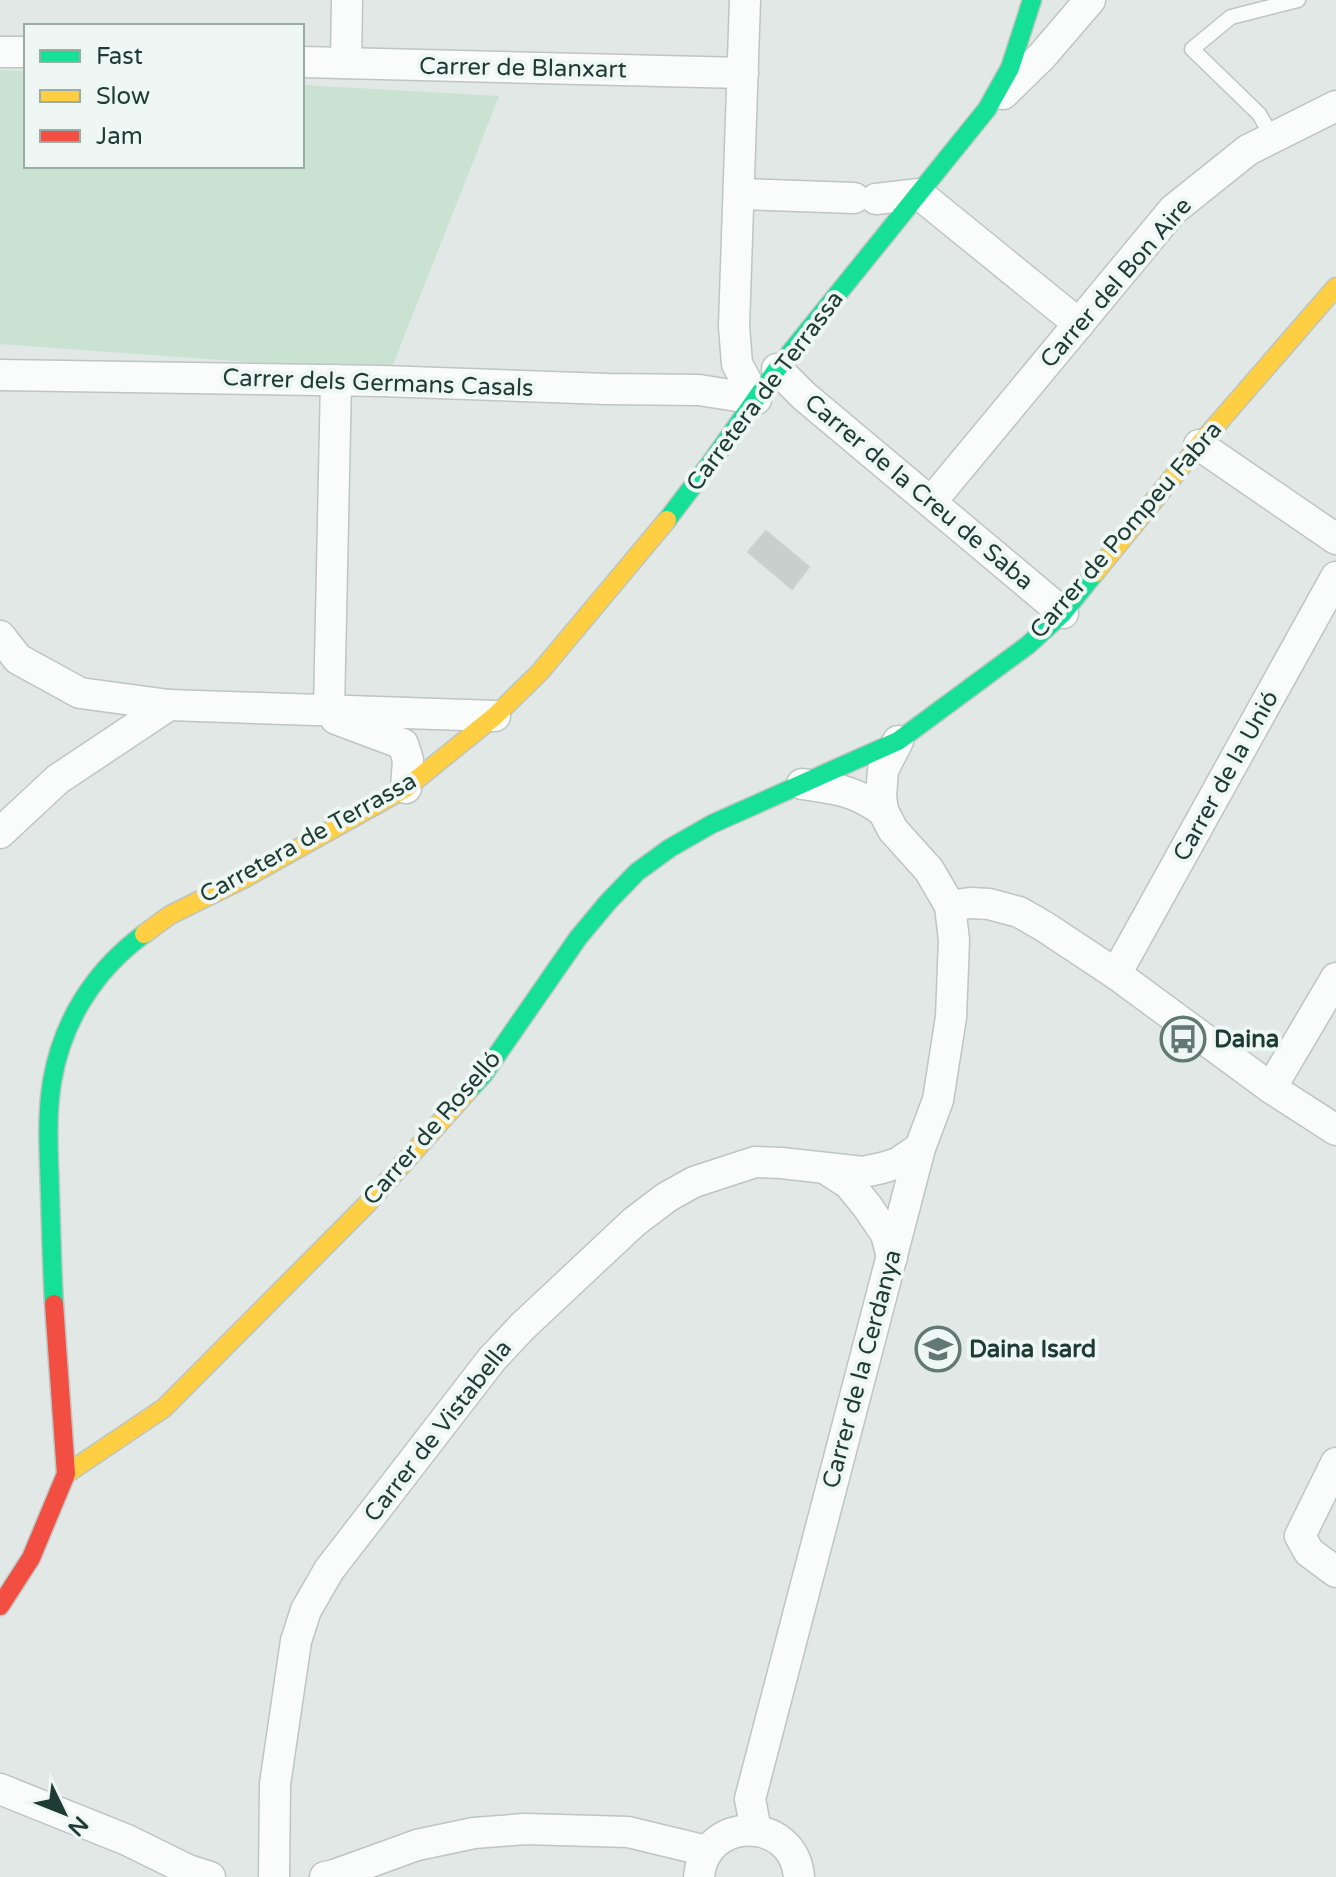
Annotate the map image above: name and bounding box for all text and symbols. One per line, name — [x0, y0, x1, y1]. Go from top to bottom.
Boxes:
legend — [24, 24, 304, 168]
text: Fast — [96, 42, 143, 71]
street label: Carrer de Blanxart — [419, 52, 627, 84]
text: Slow — [96, 82, 150, 111]
text: Jam — [96, 122, 143, 151]
street label: Carrer del Bon Aire — [1034, 192, 1198, 374]
street label: Carretera de Terrassa — [680, 285, 850, 497]
street label: Carrer dels Germans Casals — [222, 363, 534, 403]
street label: Carrer de la Creu de Saba — [799, 388, 1039, 596]
street label: Carrer de Pompeu Fabra — [1024, 415, 1228, 645]
street label: Carrer de la Unió — [1167, 686, 1285, 866]
street label: Carretera de Terrassa — [195, 766, 421, 910]
bus stop icon: Daina — [1159, 1015, 1207, 1063]
place label: Daina — [1214, 1025, 1279, 1054]
street label: Carrer de Roselló — [357, 1045, 507, 1211]
street label: Carrer de la Cerdanya — [816, 1247, 908, 1491]
school or university icon: Daina Isard — [914, 1325, 962, 1373]
street label: Carrer de Vistabella — [358, 1334, 518, 1528]
place label: Daina Isard — [969, 1335, 1096, 1364]
north arrow — [24, 1773, 104, 1853]
text: N — [62, 1811, 93, 1841]

